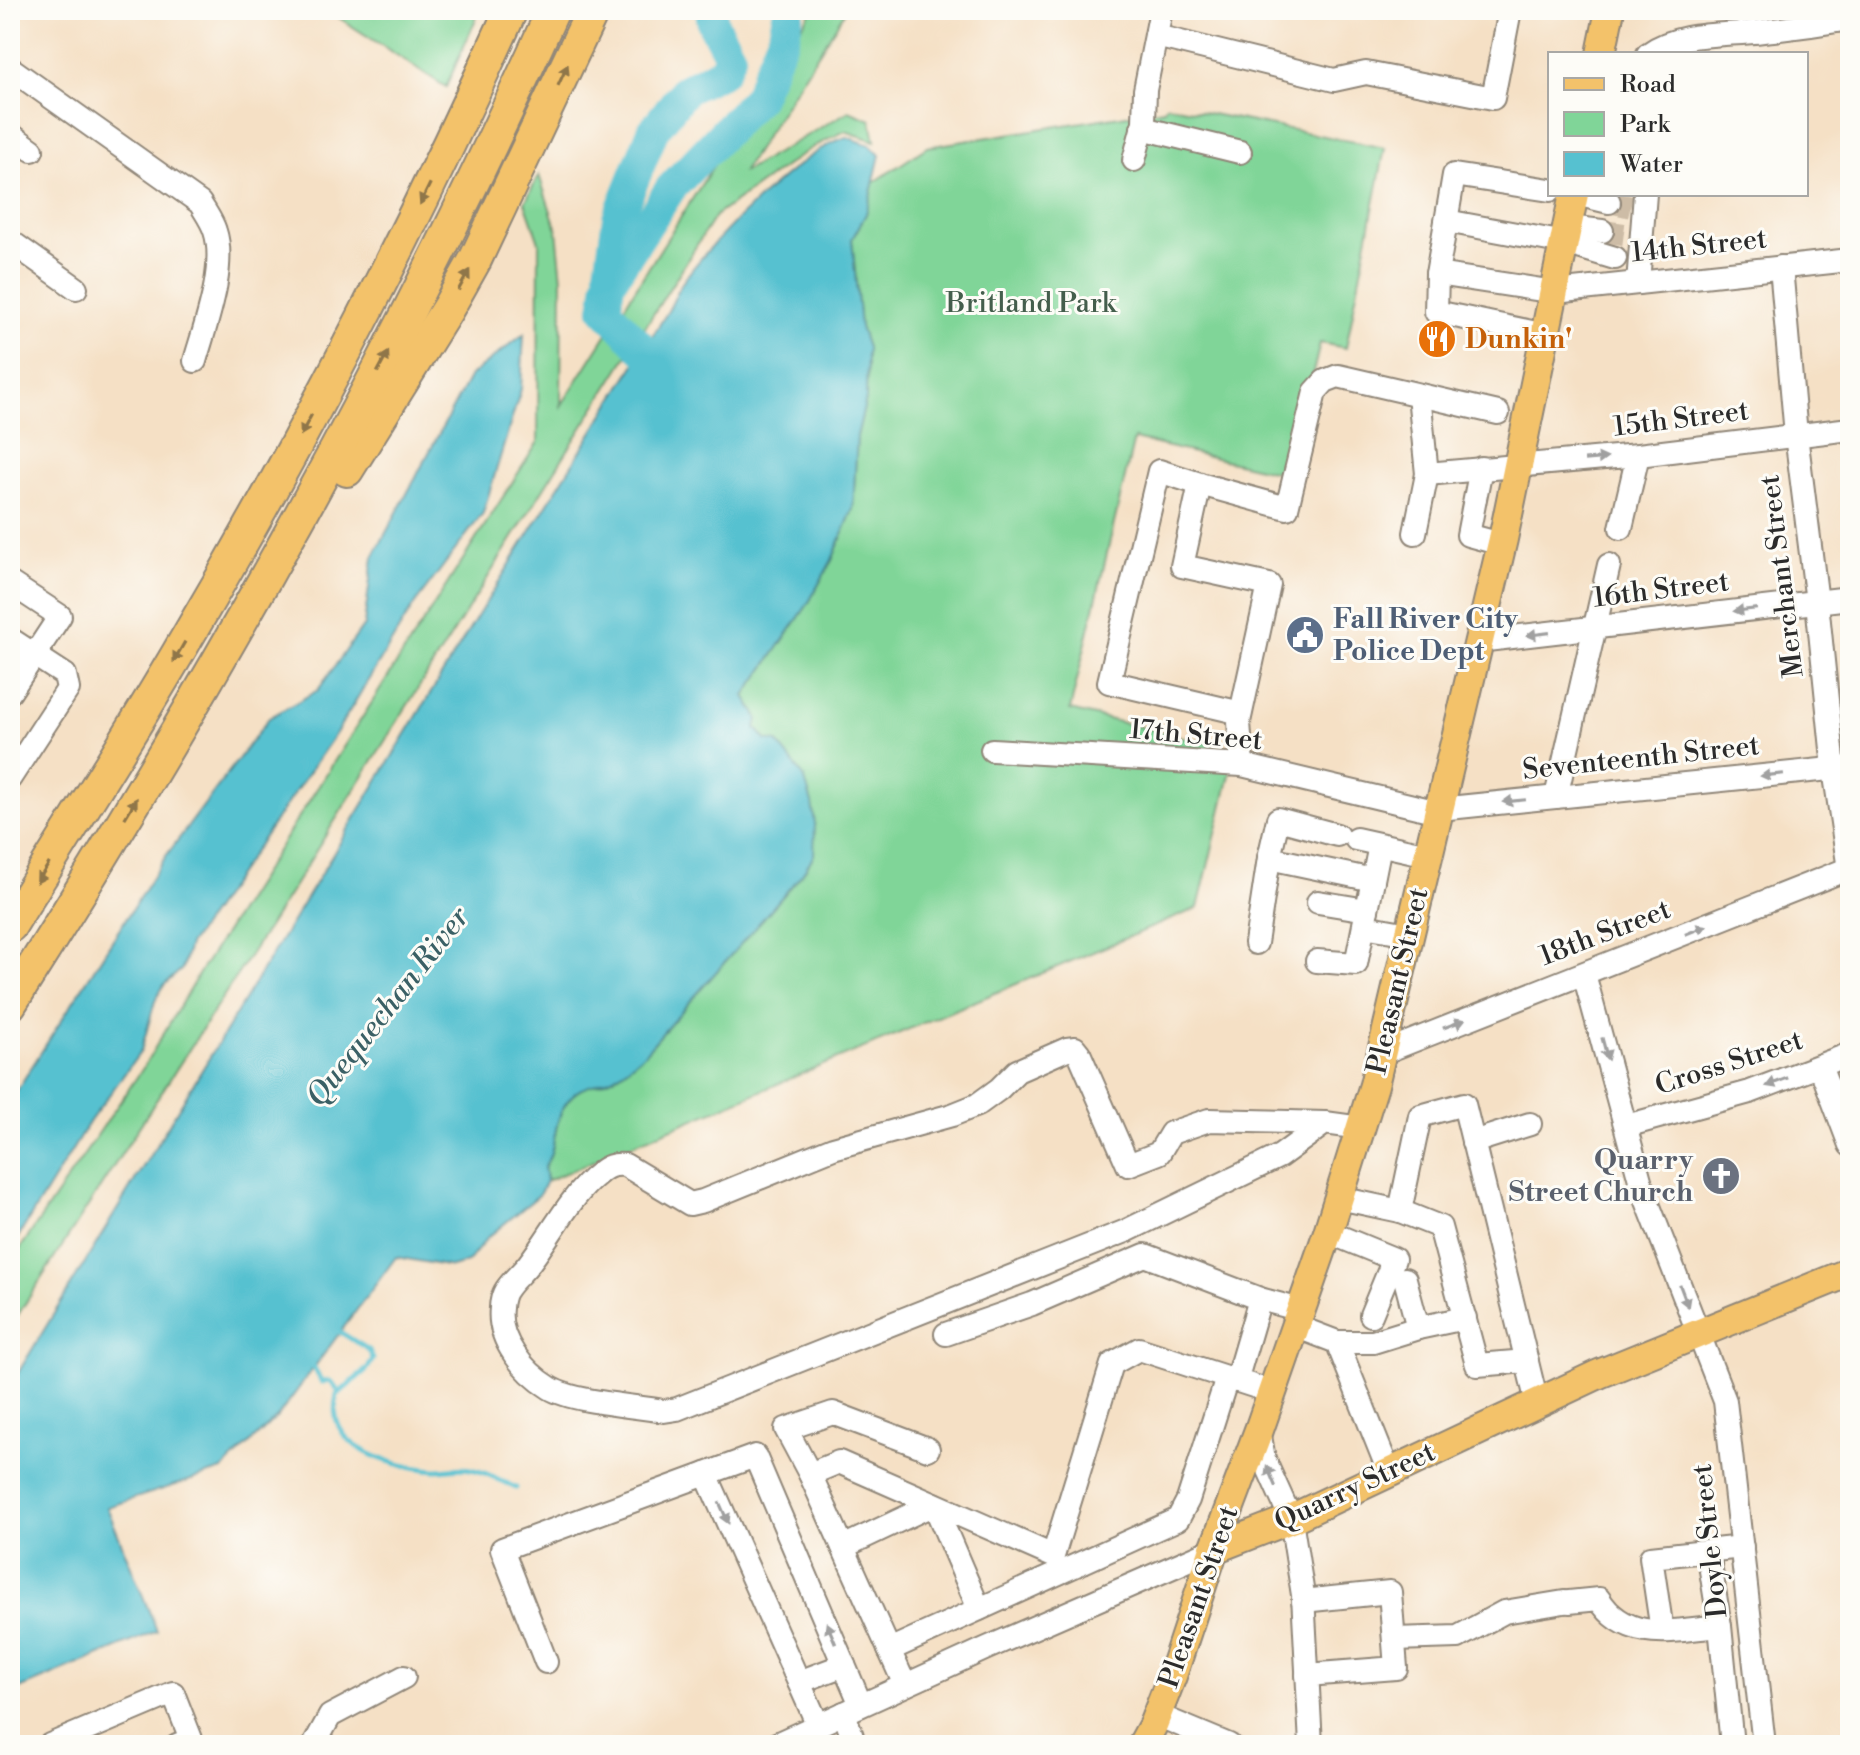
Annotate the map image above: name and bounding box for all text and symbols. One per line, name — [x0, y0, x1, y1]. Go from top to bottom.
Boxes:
legend — [1548, 52, 1808, 196]
one-way arrow — [557, 63, 570, 86]
text: Road — [1620, 70, 1676, 100]
text: Park — [1620, 110, 1671, 140]
text: Water — [1619, 150, 1683, 180]
one-way arrow — [418, 183, 432, 206]
street label: 14th Street — [1629, 221, 1769, 271]
one-way arrow — [457, 269, 471, 292]
park label: Britland Park — [945, 286, 1118, 321]
restaurant icon: Dunkin' — [1416, 318, 1458, 360]
place label: Dunkin' — [1465, 322, 1572, 357]
one-way arrow — [375, 351, 389, 373]
street label: 15th Street — [1611, 393, 1751, 445]
one-way arrow — [299, 414, 313, 436]
one-way arrow — [1584, 452, 1609, 465]
street label: Merchant Street — [1752, 473, 1812, 679]
street label: 16th Street — [1591, 564, 1731, 616]
place label: Fall River City Police Dept — [1333, 602, 1519, 669]
one-way arrow — [1732, 604, 1757, 617]
public building icon: Fall River City Police Dept — [1284, 614, 1326, 656]
one-way arrow — [1525, 628, 1550, 641]
one-way arrow — [172, 641, 186, 663]
street label: 17th Street — [1128, 712, 1264, 758]
street label: Seventeenth Street — [1521, 728, 1761, 788]
one-way arrow — [1760, 768, 1785, 781]
one-way arrow — [1501, 795, 1526, 808]
one-way arrow — [124, 797, 138, 819]
one-way arrow — [35, 863, 50, 884]
street label: Pleasant Street — [1360, 884, 1437, 1078]
street label: 18th Street — [1535, 892, 1675, 974]
water label: Quequechan River — [298, 898, 479, 1115]
one-way arrow — [1684, 923, 1708, 936]
one-way arrow — [1442, 1018, 1466, 1031]
street label: Cross Street — [1651, 1023, 1807, 1103]
one-way arrow — [1599, 1037, 1611, 1062]
one-way arrow — [1765, 1076, 1789, 1089]
place label: Quarry Street Church — [1508, 1143, 1694, 1210]
church icon: Quarry Street Church — [1700, 1155, 1742, 1197]
one-way arrow — [1678, 1284, 1691, 1308]
street label: Quarry Street — [1269, 1435, 1441, 1539]
street label: Doyle Street — [1684, 1462, 1735, 1620]
one-way arrow — [1264, 1464, 1277, 1488]
street label: Pleasant Street — [1151, 1501, 1247, 1693]
one-way arrow — [717, 1502, 731, 1525]
one-way arrow — [824, 1622, 837, 1645]

